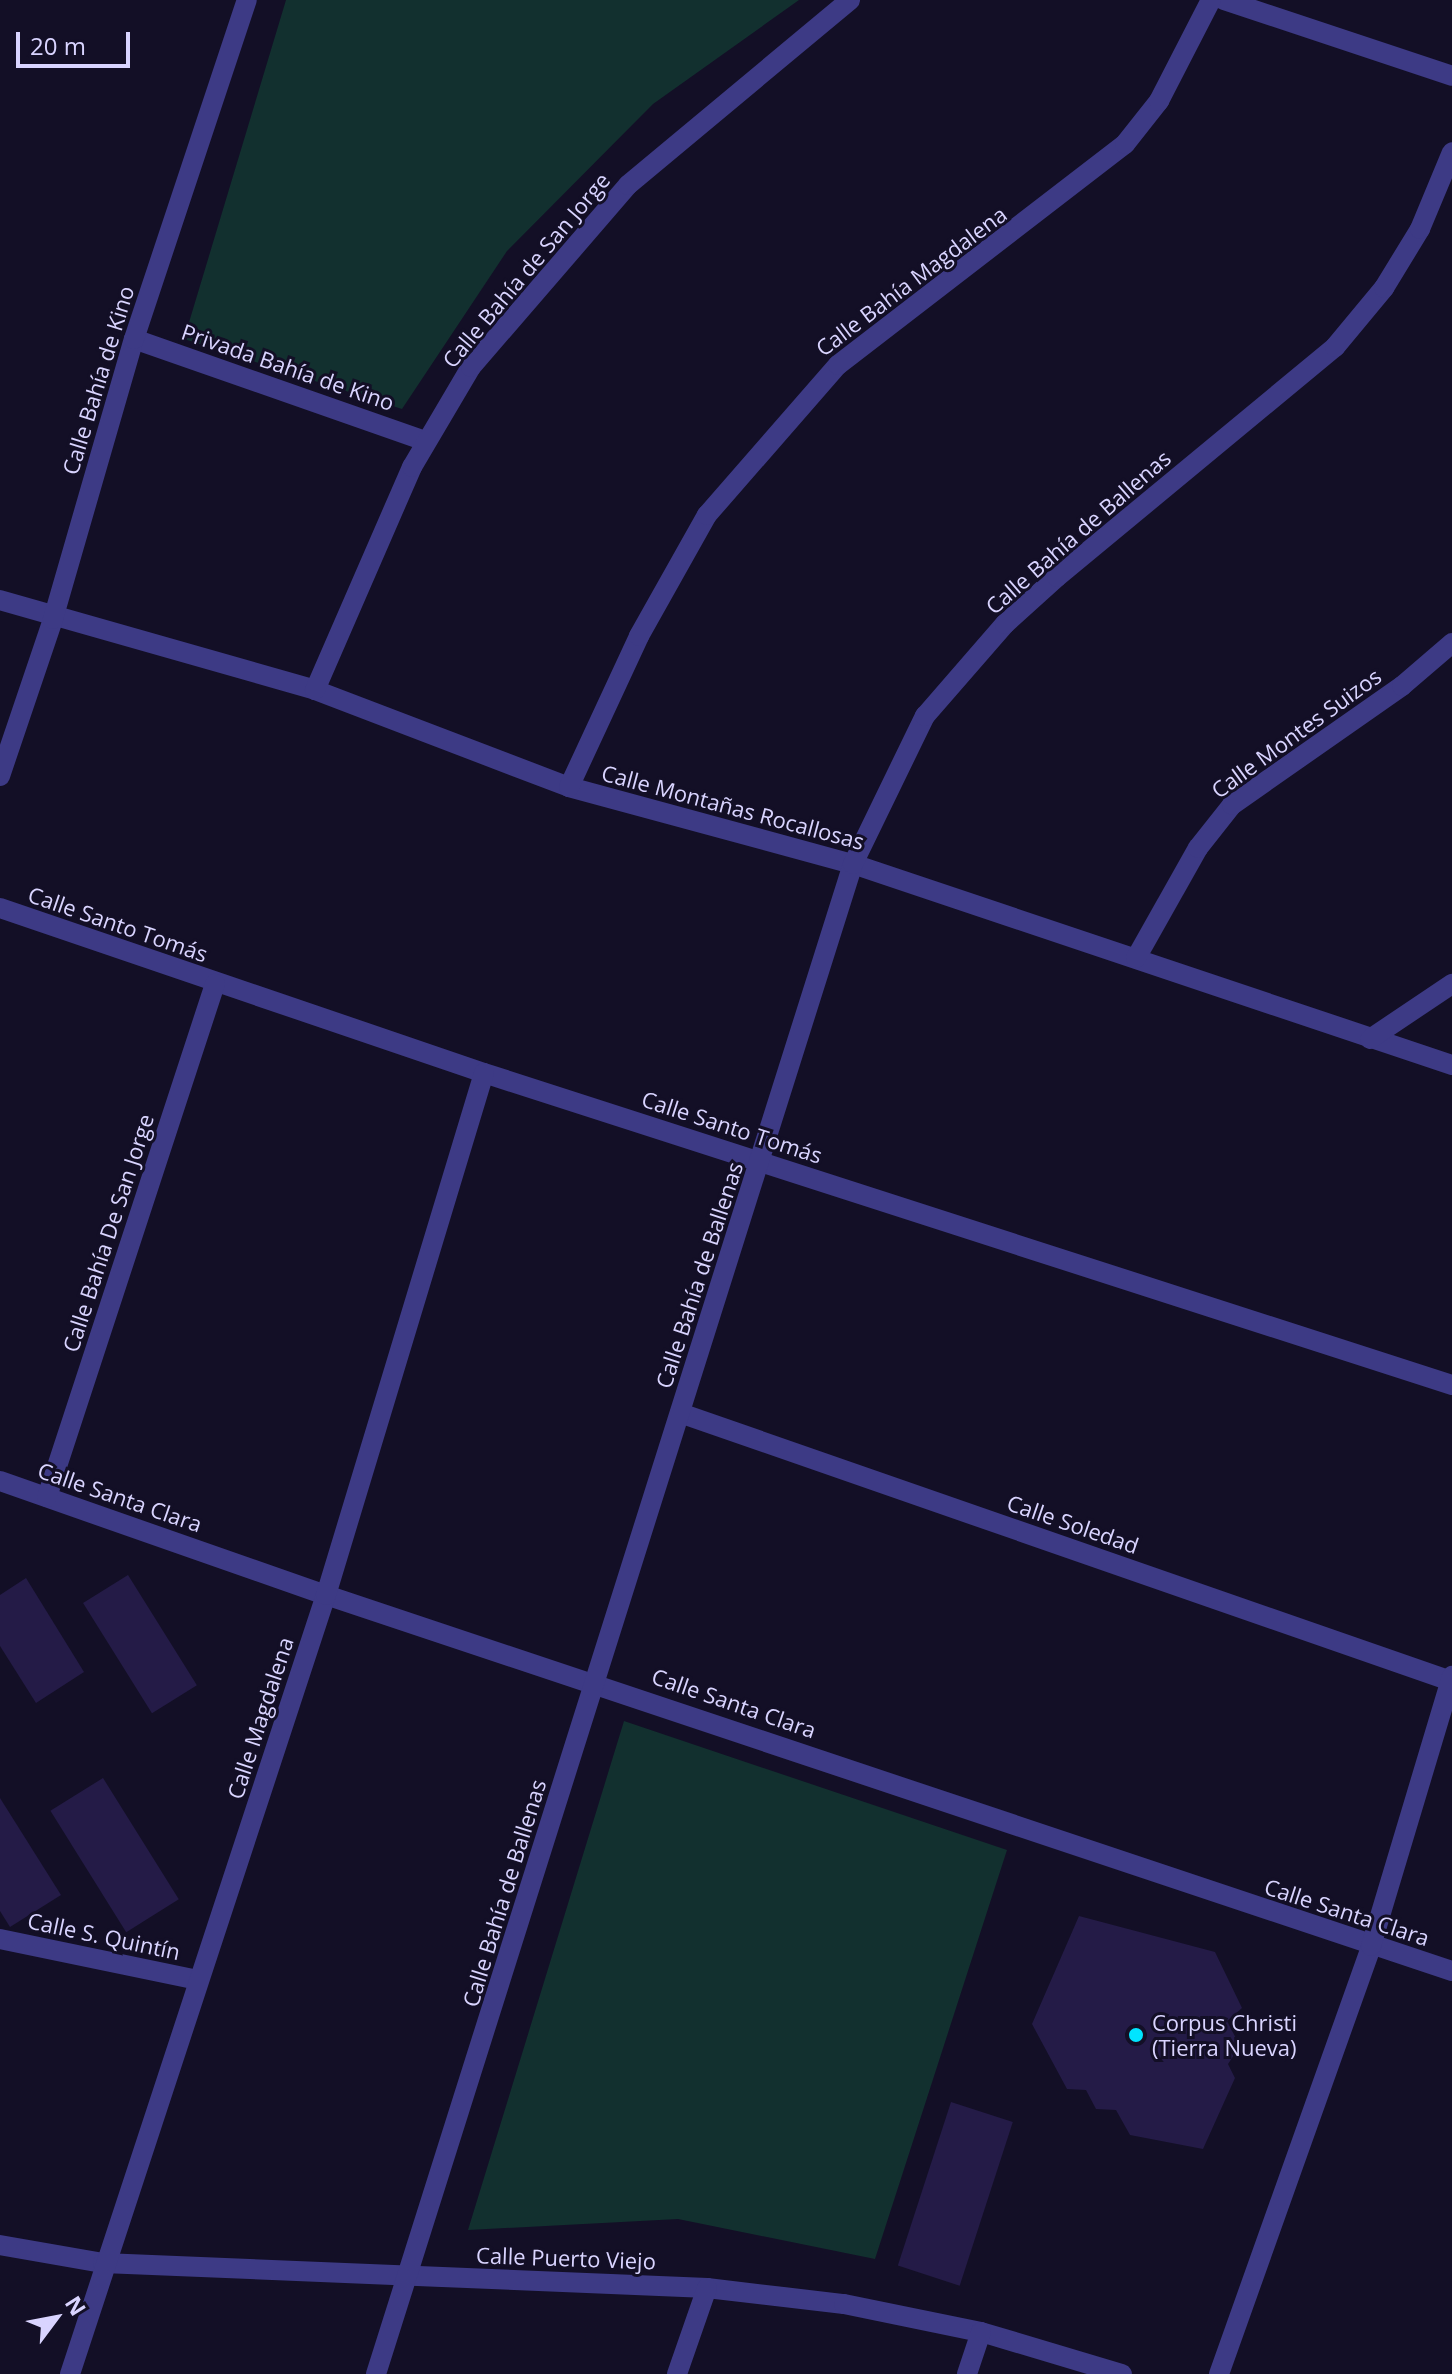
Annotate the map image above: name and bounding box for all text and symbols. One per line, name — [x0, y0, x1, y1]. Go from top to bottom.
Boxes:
scale bar — [20, 16, 134, 66]
text: 20 m — [30, 29, 86, 62]
street label: Calle Bahía de San Jorge — [437, 167, 615, 373]
street label: Calle Bahía Magdalena — [810, 201, 1012, 361]
street label: Calle Bahía de Kino — [57, 282, 139, 478]
street label: Privada Bahía de Kino — [178, 318, 398, 416]
street label: Calle Bahía de Ballenas — [980, 445, 1176, 619]
street label: Calle Montes Suizos — [1206, 663, 1386, 803]
street label: Calle Montañas Rocallosas — [599, 759, 867, 855]
street label: Calle Santo Tomás — [25, 881, 211, 967]
street label: Calle Santo Tomás — [638, 1085, 826, 1169]
street label: Calle Bahía De San Jorge — [57, 1111, 159, 1355]
street label: Calle Bahía de Ballenas — [650, 1159, 748, 1391]
street label: Calle Santa Clara — [35, 1457, 205, 1537]
street label: Calle Soledad — [1004, 1489, 1142, 1559]
street label: Calle Magdalena — [221, 1634, 299, 1802]
street label: Calle Santa Clara — [649, 1663, 819, 1743]
street label: Calle Bahía de Ballenas — [457, 1776, 551, 2010]
street label: Calle Santa Clara — [1261, 1873, 1433, 1951]
street label: Calle S. Quintín — [25, 1907, 183, 1965]
place label: Corpus Christi (Tierra Nueva) — [1152, 2009, 1297, 2060]
marker: Corpus Christi (Tierra Nueva) — [1127, 2026, 1145, 2044]
street label: Calle Puerto Viejo — [476, 2242, 656, 2274]
north arrow — [16, 2278, 96, 2358]
text: N — [59, 2290, 94, 2321]

